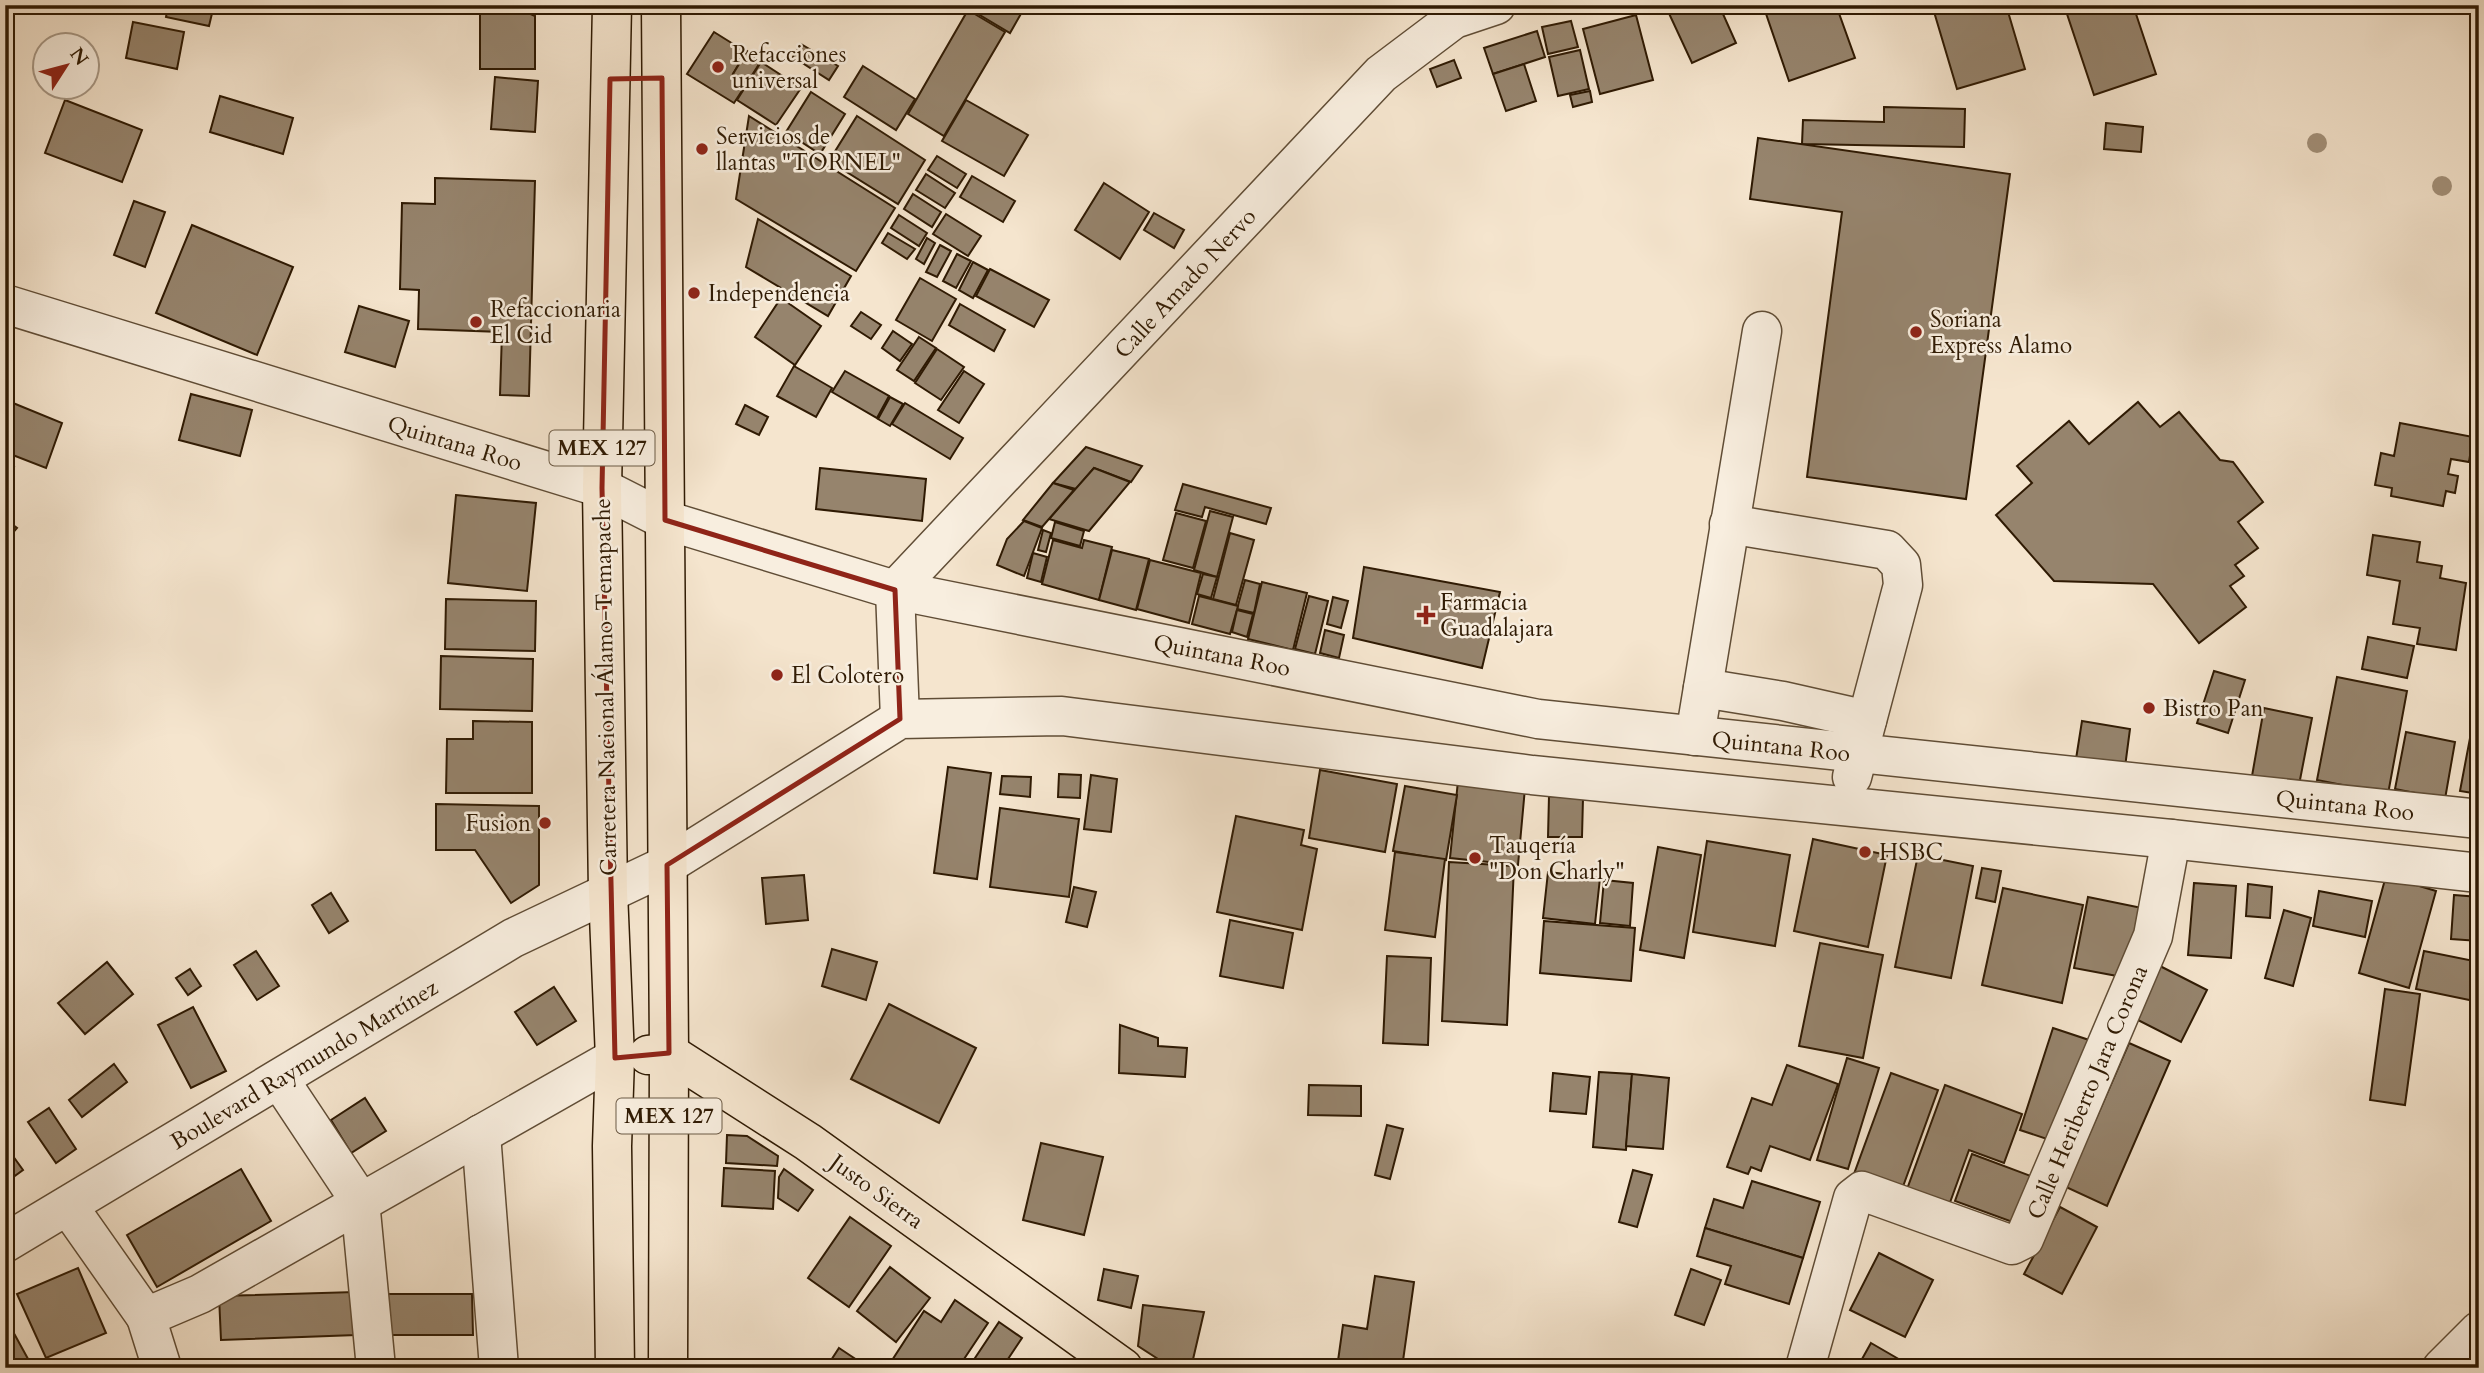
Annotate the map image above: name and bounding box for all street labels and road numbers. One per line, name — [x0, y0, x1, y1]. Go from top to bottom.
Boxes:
street label: Calle Amado Nervo — [1108, 201, 1263, 365]
street label: Quintana Roo — [384, 408, 526, 479]
road number: MEX 127 — [550, 430, 654, 466]
street label: Carretera Nacional Álamo-Temapache — [587, 498, 624, 876]
street label: Quintana Roo — [1151, 627, 1293, 684]
street label: Quintana Roo — [1710, 724, 1852, 769]
street label: Quintana Roo — [2274, 783, 2416, 828]
street label: Calle Heriberto Jara Corona — [2020, 960, 2155, 1224]
street label: Boulevard Raymundo Martínez — [165, 972, 444, 1157]
road number: MEX 127 — [616, 1098, 722, 1134]
street label: Justo Sierra — [821, 1145, 930, 1236]

